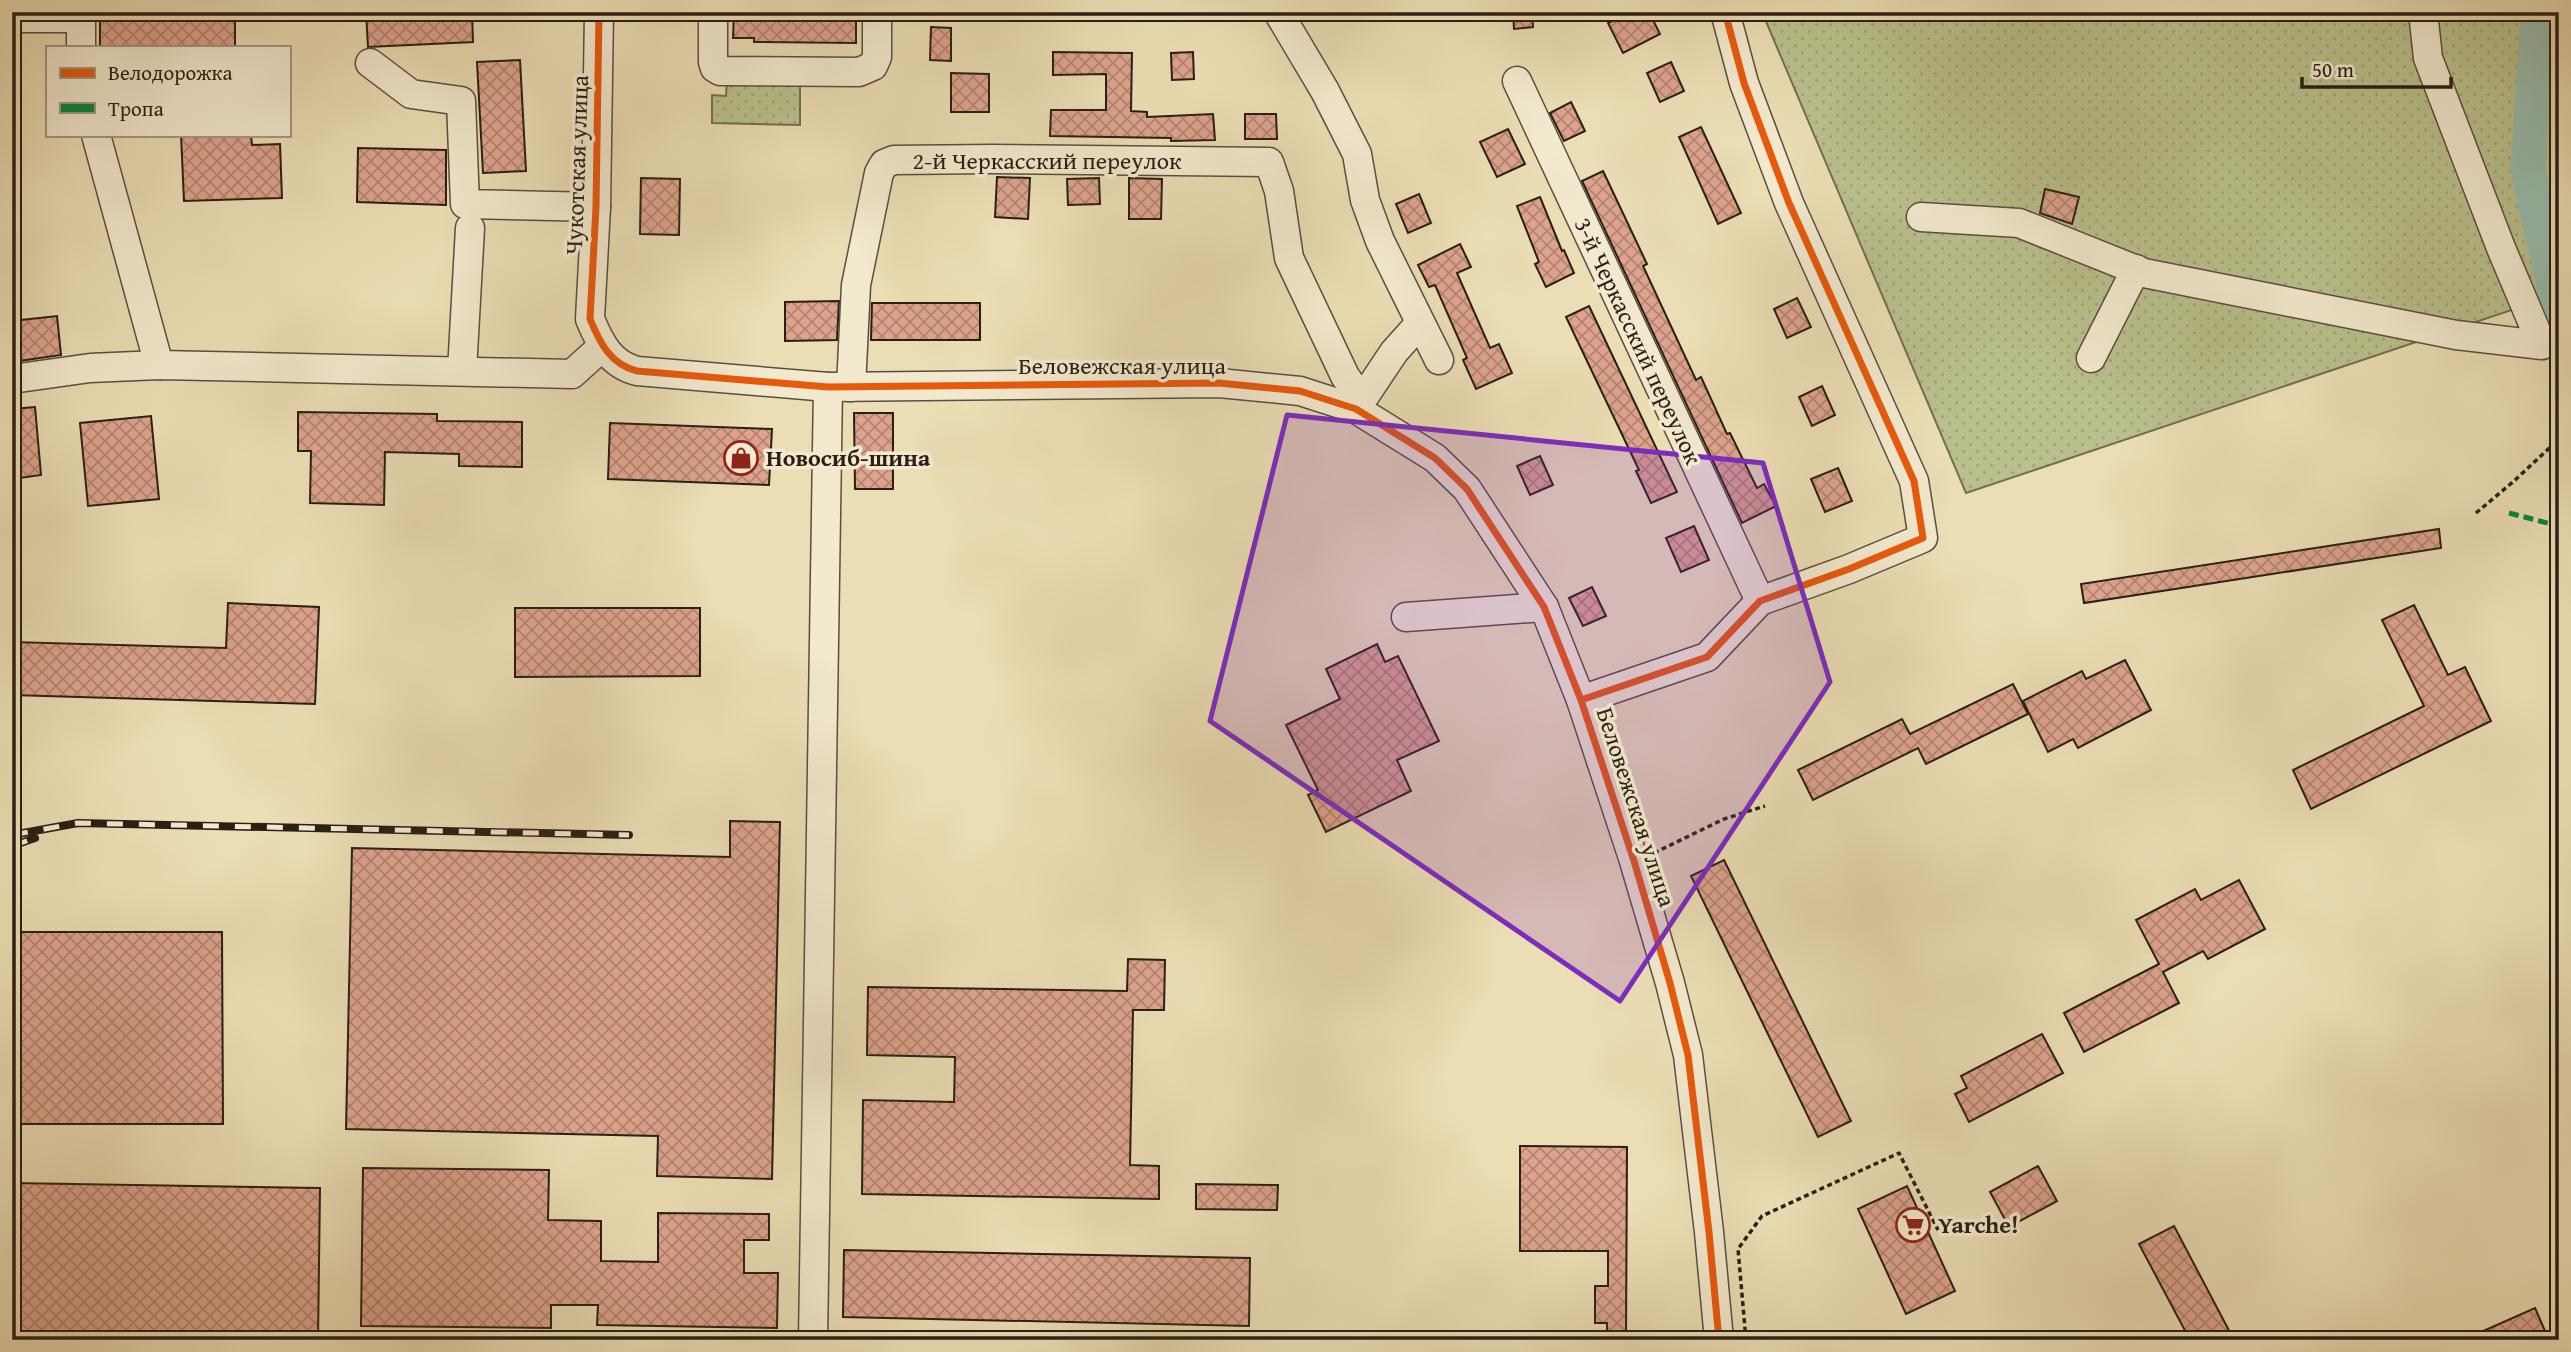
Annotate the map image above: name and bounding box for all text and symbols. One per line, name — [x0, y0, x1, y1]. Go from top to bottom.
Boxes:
legend — [46, 46, 290, 136]
scale bar — [2302, 46, 2450, 90]
text: 50 m — [2312, 54, 2354, 85]
text: Велодорожка — [108, 57, 233, 88]
street label: Чукотская улица — [556, 74, 597, 256]
text: Тропа — [108, 93, 164, 124]
street label: 2-й Черкасский переулок — [912, 143, 1182, 178]
street label: 3-й Черкасский переулок — [1566, 211, 1711, 471]
street label: Беловежская улица — [1018, 348, 1226, 383]
shop icon: Новосиб-шина — [722, 439, 760, 477]
place label: Новосиб-шина — [766, 440, 931, 475]
street label: Беловежская улица — [1588, 703, 1685, 912]
supermarket icon: Yarche! — [1894, 1206, 1932, 1244]
place label: Yarche! — [1938, 1207, 2019, 1242]

